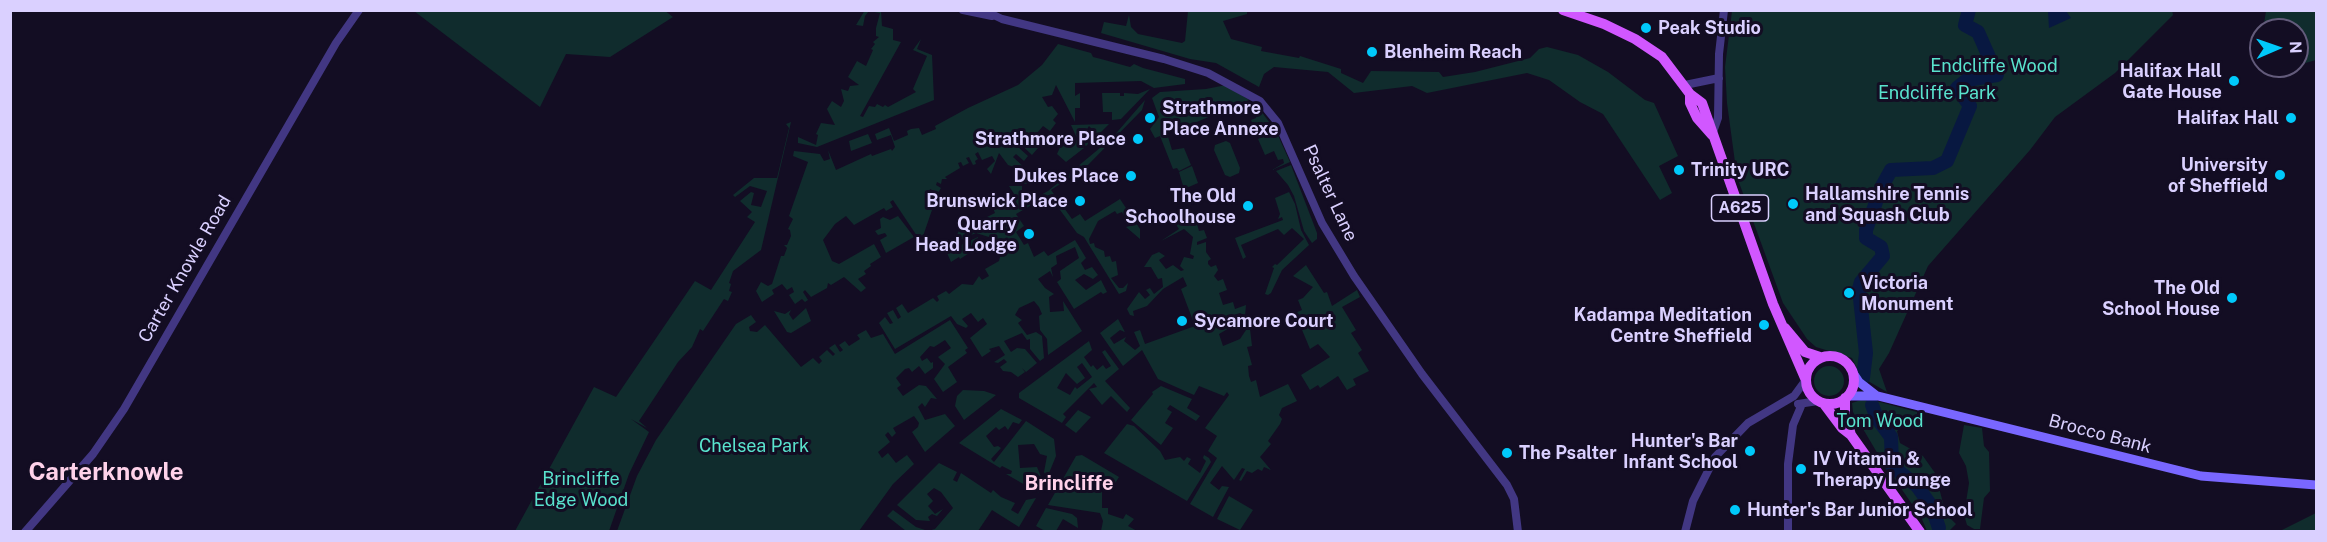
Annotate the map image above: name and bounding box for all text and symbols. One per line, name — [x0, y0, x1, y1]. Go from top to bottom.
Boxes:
place label: Peak Studio — [1658, 17, 1761, 39]
north arrow — [2249, 18, 2309, 78]
marker: Peak Studio — [1639, 21, 1653, 35]
place label: Blenheim Reach — [1384, 41, 1522, 63]
text: N — [2286, 41, 2305, 54]
marker: Blenheim Reach — [1365, 45, 1379, 59]
park label: Endcliffe Wood — [1930, 55, 2058, 77]
place label: Halifax Hall Gate House — [2120, 60, 2222, 103]
marker: Halifax Hall Gate House — [2227, 74, 2241, 88]
park label: Endcliffe Park — [1878, 82, 1996, 104]
place label: Strathmore Place Annexe — [1162, 97, 1279, 140]
place label: Halifax Hall — [2177, 107, 2279, 129]
marker: Strathmore Place Annexe — [1143, 111, 1157, 125]
marker: Halifax Hall — [2284, 111, 2298, 125]
place label: Strathmore Place — [975, 128, 1126, 150]
marker: Strathmore Place — [1131, 132, 1145, 146]
street label: Psalter Lane — [1298, 141, 1362, 245]
place label: University of Sheffield — [2168, 154, 2268, 196]
place label: Trinity URC — [1691, 159, 1789, 181]
marker: Trinity URC — [1672, 163, 1686, 177]
place label: Dukes Place — [1013, 165, 1119, 187]
marker: University of Sheffield — [2273, 168, 2287, 182]
marker: Dukes Place — [1124, 169, 1138, 183]
place label: Hallamshire Tennis and Squash Club — [1805, 183, 1969, 226]
place label: The Old Schoolhouse — [1125, 185, 1236, 228]
place label: Brunswick Place — [926, 190, 1068, 212]
street label: Carter Knowle Road — [134, 192, 236, 346]
marker: Brunswick Place — [1073, 194, 1087, 208]
road number: A625 — [1712, 195, 1768, 221]
marker: Hallamshire Tennis and Squash Club — [1786, 197, 1800, 211]
marker: The Old Schoolhouse — [1241, 199, 1255, 213]
place label: Quarry Head Lodge — [915, 213, 1017, 256]
marker: Quarry Head Lodge — [1022, 227, 1036, 241]
place label: Victoria Monument — [1861, 272, 1953, 314]
place label: The Old School House — [2102, 277, 2220, 320]
marker: Victoria Monument — [1842, 286, 1856, 300]
marker: The Old School House — [2225, 291, 2239, 305]
place label: Kadampa Meditation Centre Sheffield — [1574, 304, 1752, 346]
place label: Sycamore Court — [1194, 310, 1334, 332]
marker: Sycamore Court — [1175, 314, 1189, 328]
marker: Kadampa Meditation Centre Sheffield — [1757, 318, 1771, 332]
park label: Tom Wood — [1837, 410, 1923, 432]
street label: Brocco Bank — [2046, 410, 2154, 458]
place label: Hunter's Bar Infant School — [1623, 430, 1738, 472]
park label: Chelsea Park — [699, 435, 809, 457]
place label: The Psalter — [1519, 442, 1617, 464]
marker: Hunter's Bar Infant School — [1743, 444, 1757, 458]
marker: The Psalter — [1500, 446, 1514, 460]
place label: IV Vitamin & Therapy Lounge — [1813, 448, 1951, 490]
district label: Carterknowle — [28, 459, 184, 487]
marker: IV Vitamin & Therapy Lounge — [1794, 462, 1808, 476]
park label: Brincliffe Edge Wood — [534, 468, 628, 510]
district label: Brincliffe — [1024, 472, 1114, 496]
place label: Hunter's Bar Junior School — [1747, 499, 1973, 521]
marker: Hunter's Bar Junior School — [1728, 503, 1742, 517]

